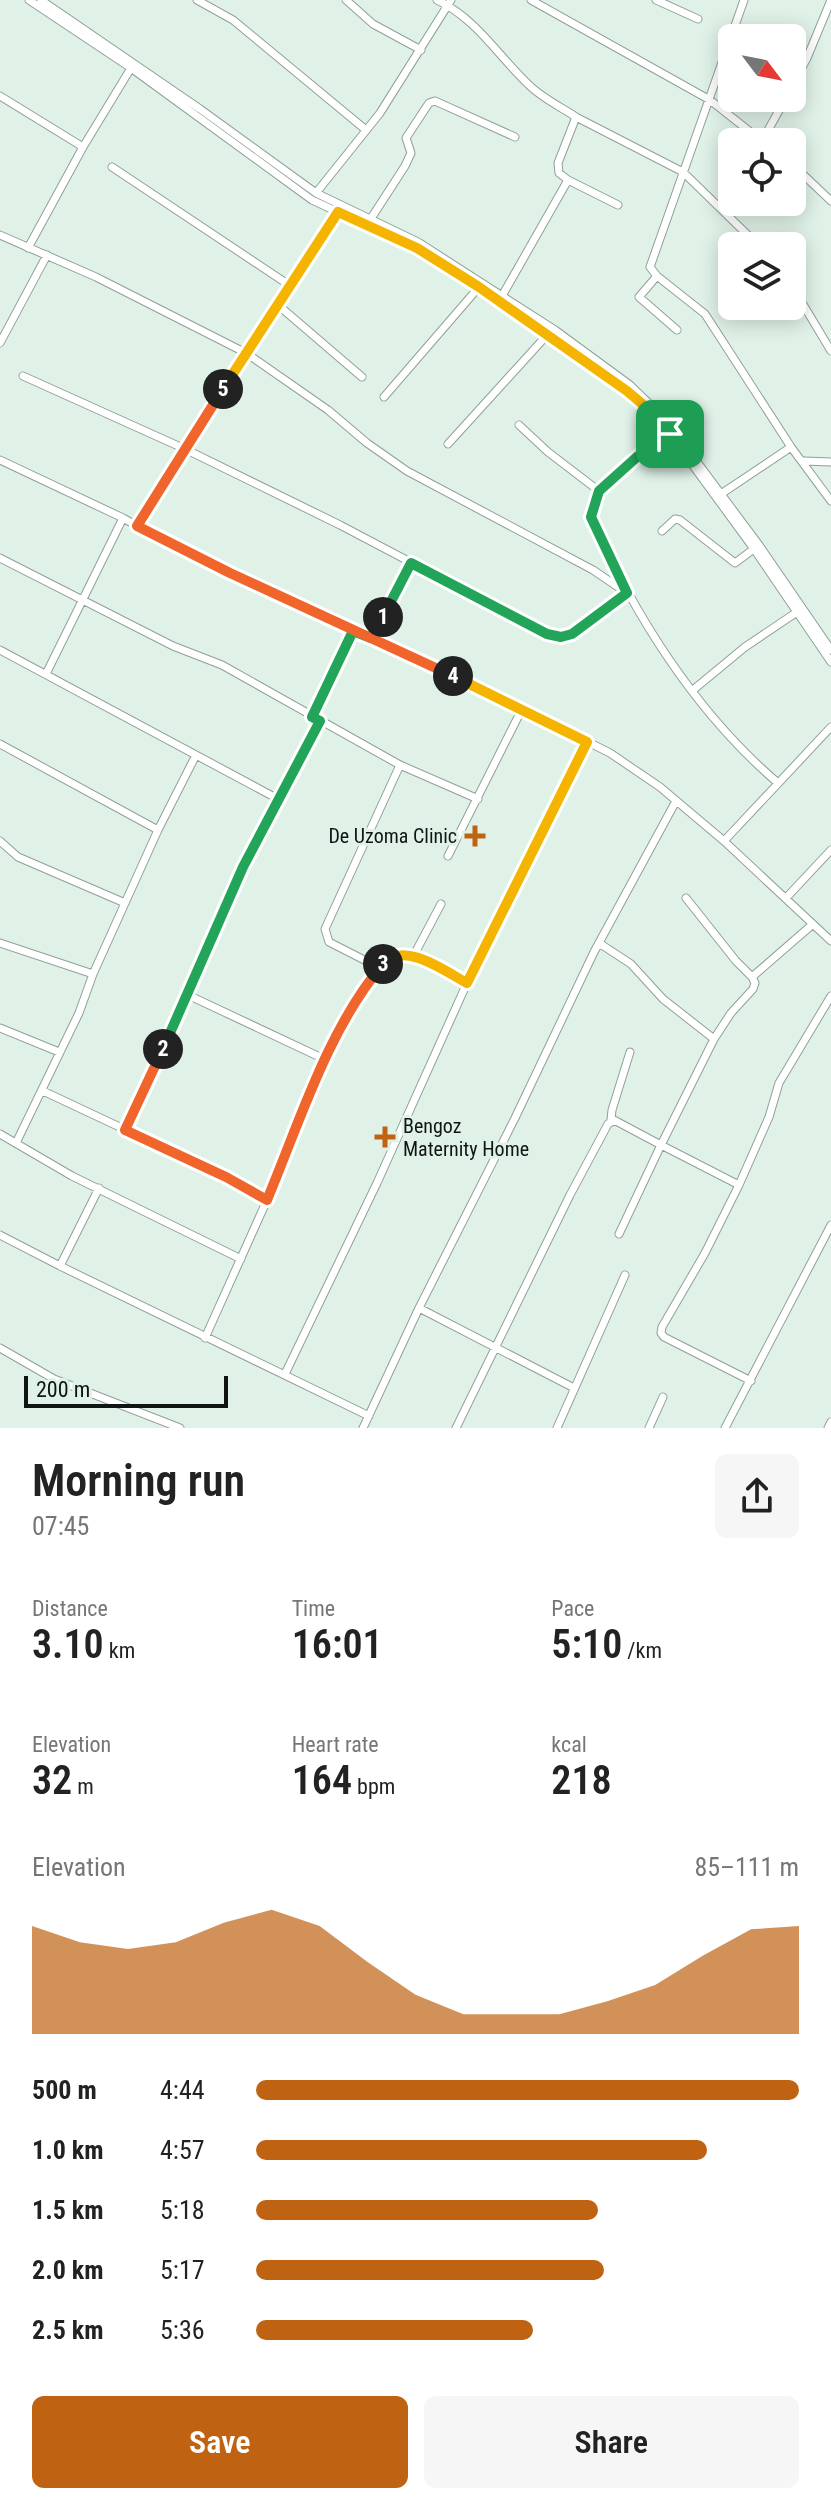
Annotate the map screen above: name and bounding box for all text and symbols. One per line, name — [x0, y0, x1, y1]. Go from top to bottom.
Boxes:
north arrow — [718, 24, 806, 112]
map controls — [718, 24, 806, 320]
button: locate — [718, 128, 806, 216]
button: layers — [718, 232, 806, 320]
pin: 5 — [203, 369, 243, 409]
text: 5 — [217, 376, 229, 401]
pin — [636, 400, 704, 468]
icon: arrive — [648, 412, 692, 456]
pin: 1 — [363, 597, 403, 637]
text: 1 — [377, 604, 389, 629]
pin: 4 — [433, 656, 473, 696]
text: 4 — [447, 663, 459, 688]
place label: De Uzoma Clinic — [328, 824, 457, 848]
marker: De Uzoma Clinic — [464, 825, 486, 847]
pin: 3 — [363, 944, 403, 984]
text: 3 — [377, 951, 389, 976]
pin: 2 — [143, 1029, 183, 1069]
text: 2 — [157, 1036, 169, 1061]
place label: Bengoz Maternity Home — [403, 1114, 529, 1161]
marker: Bengoz Maternity Home — [374, 1126, 396, 1148]
scale bar — [24, 1372, 228, 1408]
text: 200 m — [36, 1377, 90, 1402]
button: share — [715, 1454, 799, 1538]
text: Morning run — [32, 1455, 245, 1507]
text: 07:45 — [32, 1511, 89, 1541]
text: Distance — [32, 1596, 108, 1621]
text: Time — [292, 1596, 335, 1621]
text: Pace — [551, 1596, 594, 1621]
text: 3.10 — [32, 1621, 104, 1668]
text: 16:01 — [292, 1621, 383, 1668]
text: 5:10 — [551, 1621, 622, 1668]
text: km — [104, 1638, 135, 1663]
text: /km — [622, 1638, 662, 1663]
text: Elevation — [32, 1732, 111, 1757]
text: Heart rate — [292, 1732, 379, 1757]
text: kcal — [551, 1732, 587, 1757]
text: 32 — [32, 1757, 72, 1804]
text: 164 — [292, 1757, 352, 1804]
text: 218 — [551, 1757, 612, 1804]
text: m — [72, 1774, 94, 1799]
text: bpm — [352, 1774, 395, 1799]
text: Elevation — [32, 1852, 126, 1882]
text: 85–111 m — [694, 1852, 799, 1882]
text: 500 m — [32, 2075, 97, 2105]
text: 4:44 — [160, 2075, 205, 2105]
text: 1.0 km — [32, 2135, 104, 2165]
text: 4:57 — [160, 2135, 205, 2165]
text: 1.5 km — [32, 2195, 104, 2225]
text: 5:18 — [160, 2195, 205, 2225]
text: 2.0 km — [32, 2255, 104, 2285]
text: 5:17 — [160, 2255, 205, 2285]
text: 2.5 km — [32, 2315, 104, 2345]
text: 5:36 — [160, 2315, 205, 2345]
button: Save — [32, 2396, 408, 2488]
button: Share — [424, 2396, 799, 2488]

